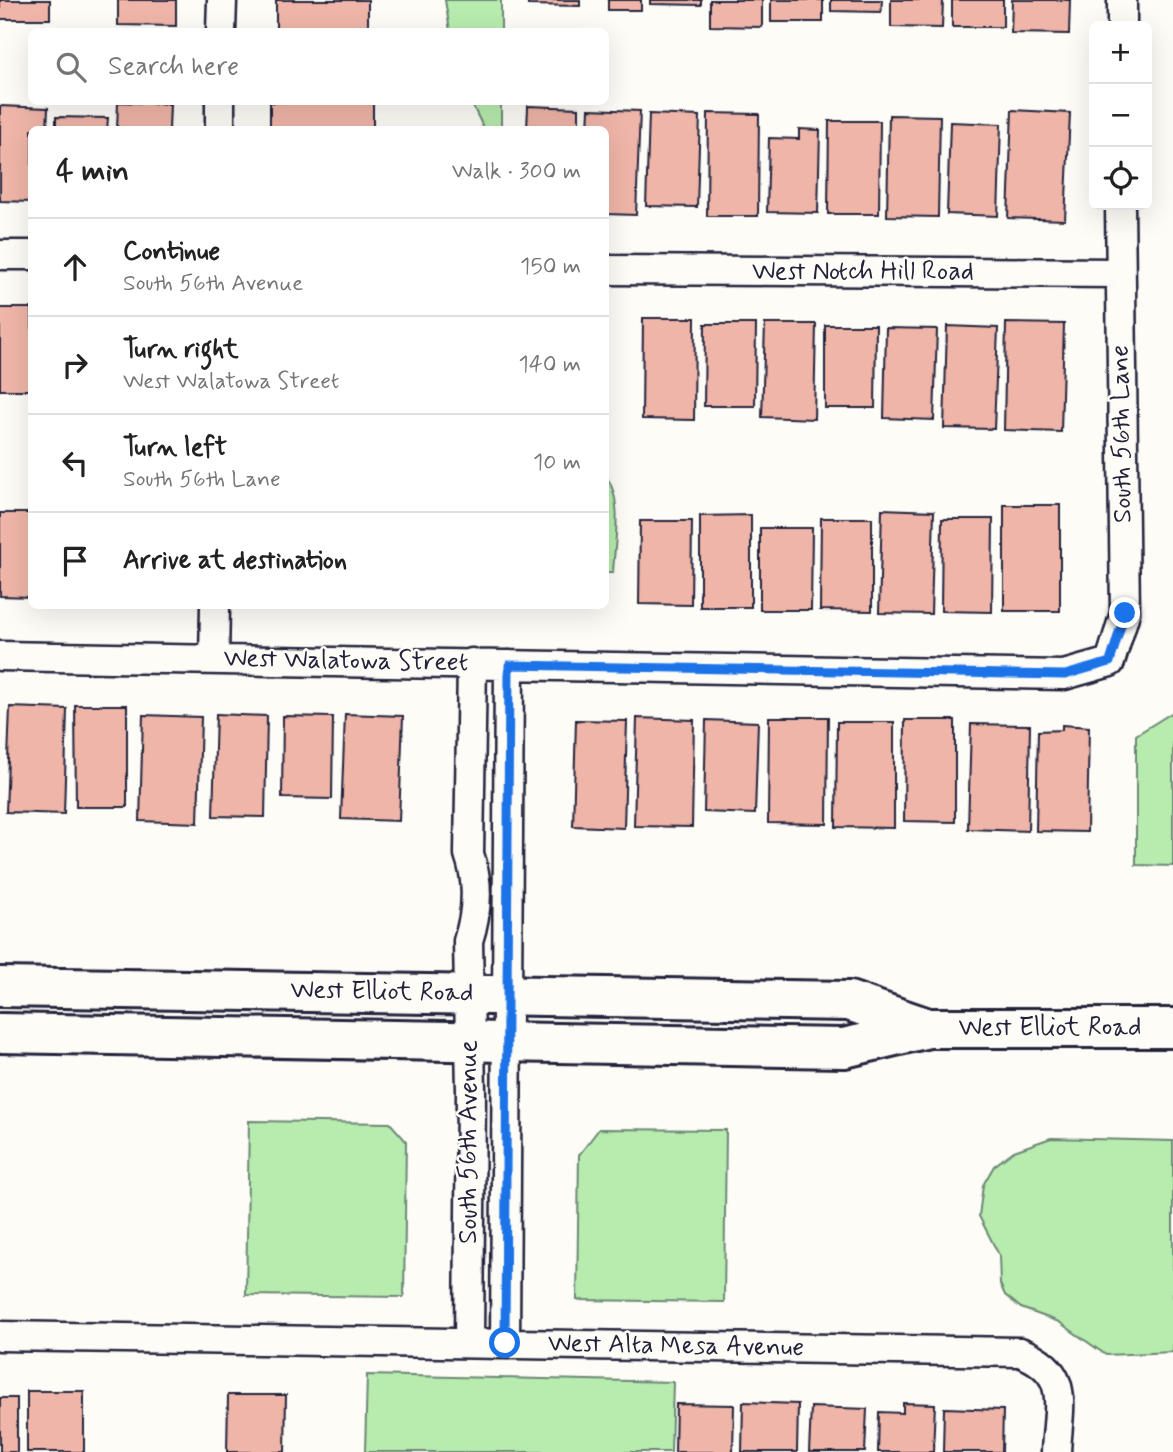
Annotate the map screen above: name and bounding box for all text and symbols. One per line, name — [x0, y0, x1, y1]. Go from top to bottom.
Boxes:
map controls — [1089, 21, 1152, 210]
button: + — [1089, 21, 1152, 84]
search box — [28, 28, 609, 105]
icon: search — [52, 48, 90, 86]
text: Search here — [108, 50, 239, 84]
button: − — [1089, 84, 1152, 147]
button: locate — [1089, 147, 1152, 210]
text: 4 min — [56, 152, 129, 191]
text: Walk · 300 m — [452, 157, 581, 187]
text: Continue — [123, 235, 220, 269]
icon: ahead — [56, 248, 94, 286]
text: 150 m — [520, 252, 581, 282]
street label: West Notch Hill Road — [752, 255, 974, 289]
text: South 56th Avenue — [123, 269, 303, 299]
text: Turn right — [123, 333, 239, 367]
street label: South 56th Lane — [1103, 345, 1141, 523]
icon: right — [56, 346, 94, 384]
text: 140 m — [518, 350, 581, 380]
text: West Walatowa Street — [123, 367, 339, 397]
text: Turn left — [123, 431, 227, 465]
icon: left — [56, 444, 94, 482]
text: 10 m — [533, 448, 581, 478]
text: South 56th Lane — [123, 465, 281, 495]
icon: arrive — [56, 542, 94, 580]
text: Arrive at destination — [123, 544, 347, 578]
route end — [1109, 597, 1140, 628]
street label: West Walatowa Street — [223, 642, 469, 680]
street label: West Elliot Road — [290, 973, 474, 1011]
street label: West Elliot Road — [958, 1011, 1142, 1045]
street label: South 56th Avenue — [452, 1040, 486, 1244]
route start — [489, 1327, 520, 1358]
street label: West Alta Mesa Avenue — [548, 1327, 804, 1365]

